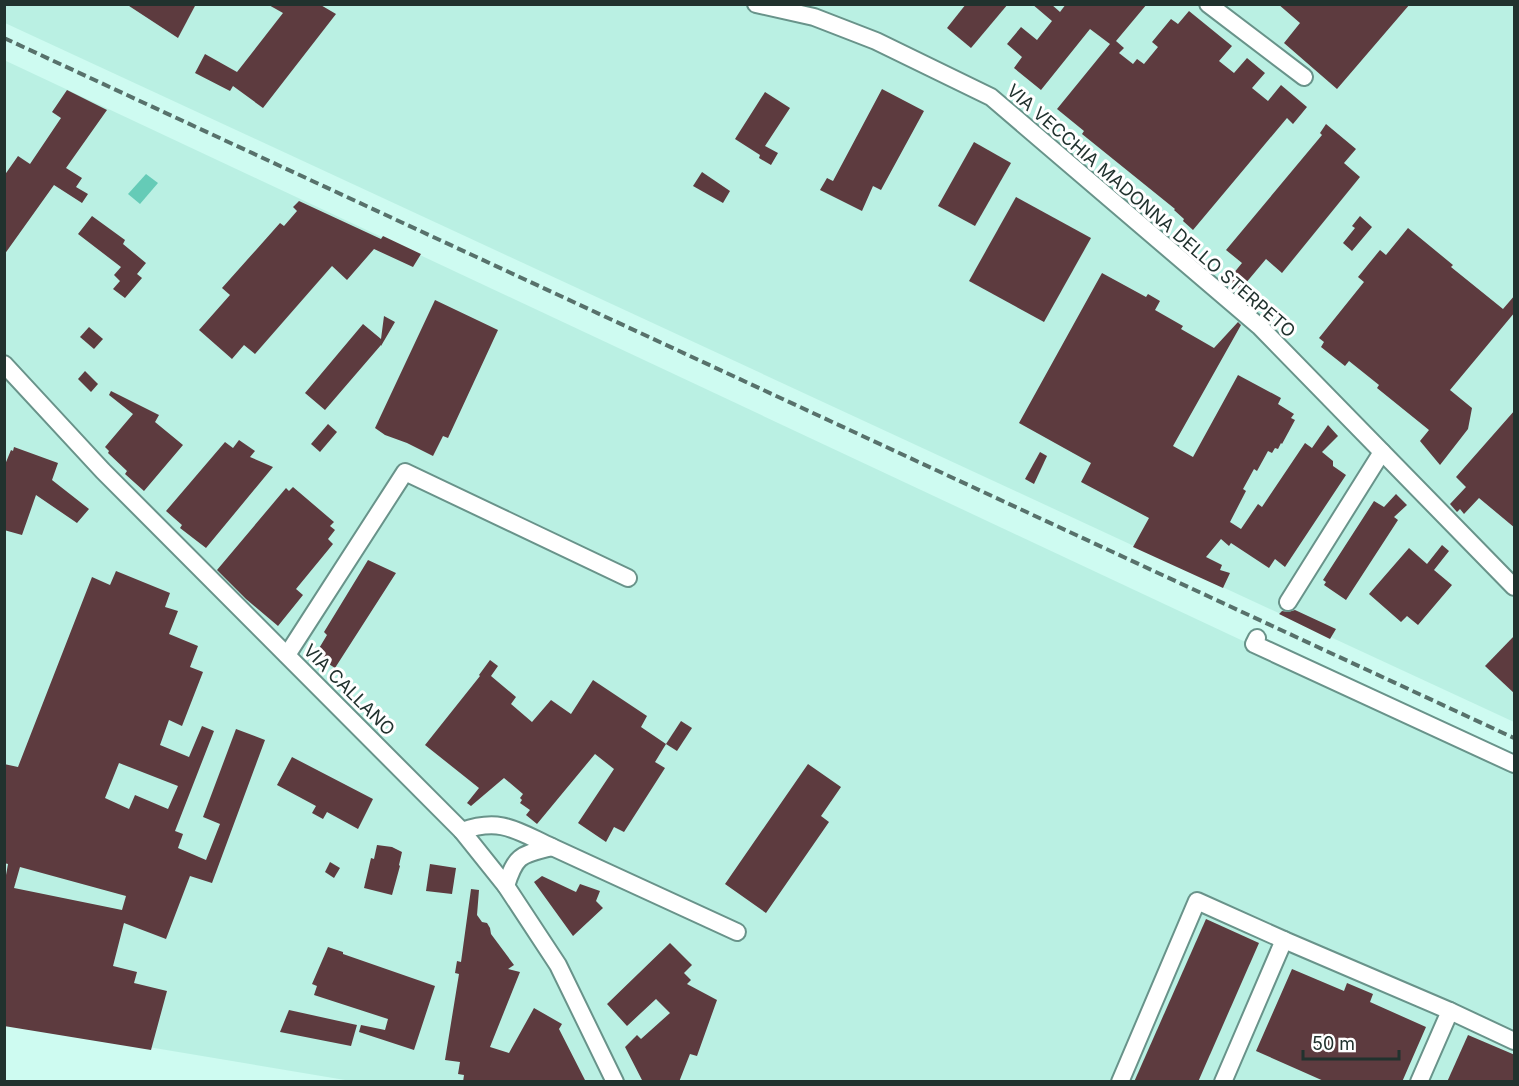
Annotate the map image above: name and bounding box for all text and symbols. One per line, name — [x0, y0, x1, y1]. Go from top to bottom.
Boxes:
street label: VIA VECCHIA MADONNA DELLO STERPETO — [1003, 80, 1300, 342]
street label: VIA CALLANO — [299, 640, 399, 740]
scale bar — [1303, 1023, 1399, 1061]
text: 50 m — [1312, 1033, 1355, 1054]

